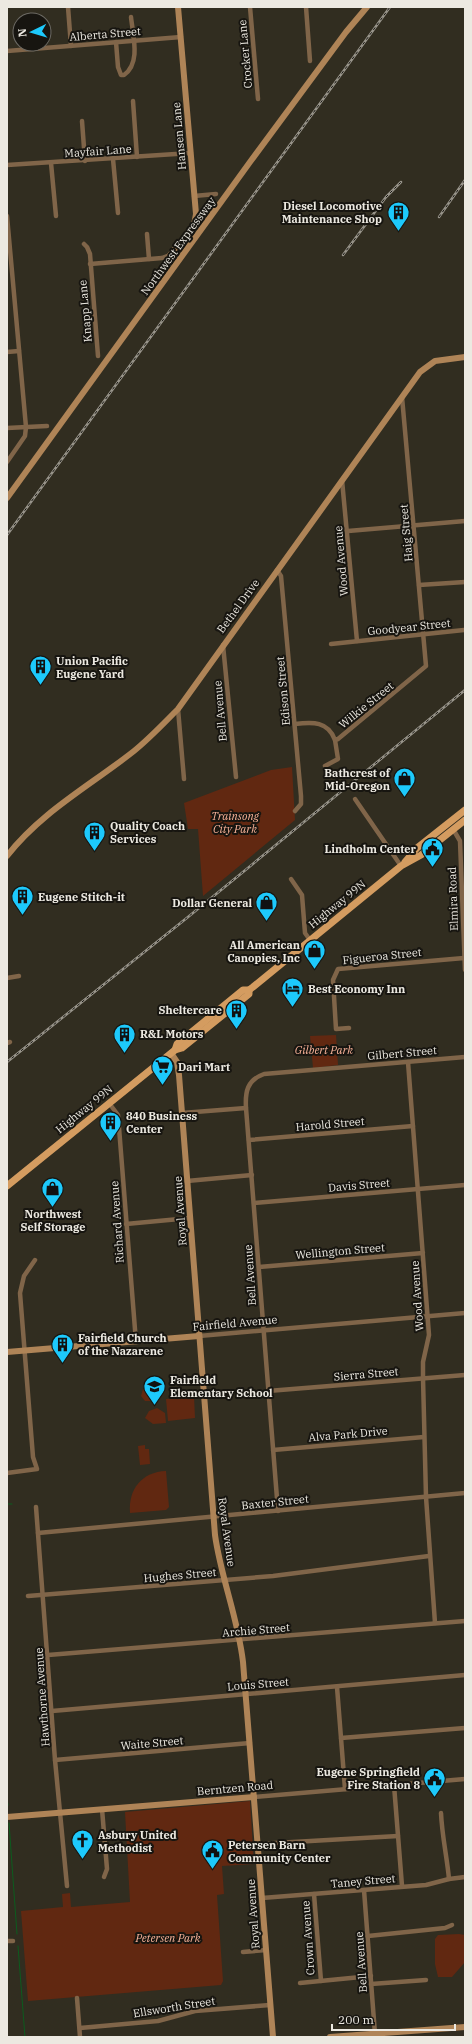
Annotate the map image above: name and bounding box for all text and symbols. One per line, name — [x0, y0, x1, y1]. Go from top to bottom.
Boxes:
north arrow — [12, 12, 52, 52]
street label: Crocker Lane — [235, 19, 255, 89]
street label: Alberta Street — [69, 24, 141, 44]
text: N — [15, 28, 29, 38]
street label: Hansen Lane — [169, 101, 189, 170]
street label: Mayfair Lane — [64, 142, 132, 160]
street label: Northwest Expressway — [138, 194, 218, 298]
place label: Diesel Locomotive Maintenance Shop — [282, 199, 382, 226]
building icon: Diesel Locomotive Maintenance Shop — [385, 199, 411, 232]
street label: Knapp Lane — [75, 279, 95, 343]
street label: Haig Street — [397, 504, 415, 562]
street label: Wood Avenue — [331, 525, 351, 597]
street label: Bethel Drive — [214, 576, 262, 636]
street label: Goodyear Street — [367, 616, 451, 638]
building icon: Union Pacific Eugene Yard — [28, 654, 54, 687]
place label: Union Pacific Eugene Yard — [56, 654, 128, 681]
street label: Edison Street — [273, 656, 293, 726]
street label: Wilkie Street — [336, 679, 396, 731]
street label: Bell Avenue — [210, 680, 230, 742]
place label: Bathcrest of Mid-Oregon — [324, 766, 391, 793]
shop icon: Bathcrest of Mid-Oregon — [392, 766, 418, 799]
park label: Trainsong City Park — [211, 809, 260, 836]
building icon: Quality Coach Services — [82, 819, 108, 852]
place label: Quality Coach Services — [110, 819, 185, 846]
public building icon: Lindholm Center — [419, 836, 445, 869]
place label: Lindholm Center — [324, 842, 417, 856]
street label: Elmira Road — [445, 866, 461, 931]
street label: Highway 99N — [306, 876, 369, 931]
building icon: Eugene Stitch-it — [10, 884, 36, 917]
place label: Eugene Stitch-it — [38, 890, 125, 904]
shop icon: Dollar General — [254, 890, 280, 923]
place label: Dollar General — [172, 896, 252, 910]
place label: All American Canopies, Inc — [227, 938, 300, 965]
shop icon: All American Canopies, Inc — [302, 938, 328, 971]
street label: Figueroa Street — [342, 945, 422, 967]
hotel icon: Best Economy Inn — [279, 976, 305, 1009]
place label: Best Economy Inn — [308, 982, 405, 996]
building icon: Sheltercare — [224, 997, 250, 1030]
place label: Sheltercare — [159, 1003, 222, 1017]
building icon: R&L Motors — [112, 1021, 138, 1054]
place label: R&L Motors — [140, 1027, 204, 1041]
park label: Gilbert Park — [295, 1043, 353, 1057]
street label: Gilbert Street — [367, 1043, 437, 1063]
supermarket icon: Dari Mart — [149, 1054, 175, 1087]
place label: Dari Mart — [178, 1060, 230, 1074]
street label: Highway 99N — [53, 1081, 116, 1136]
building icon: 840 Business Center — [98, 1109, 124, 1142]
place label: 840 Business Center — [126, 1109, 197, 1136]
street label: Harold Street — [295, 1114, 365, 1134]
shop icon: Northwest Self Storage — [40, 1175, 66, 1208]
street label: Davis Street — [328, 1175, 390, 1195]
street label: Royal Avenue — [171, 1176, 189, 1246]
street label: Richard Avenue — [107, 1180, 127, 1263]
place label: Northwest Self Storage — [21, 1207, 86, 1234]
street label: Wellington Street — [295, 1240, 385, 1262]
street label: Bell Avenue — [241, 1244, 259, 1306]
street label: Wood Avenue — [408, 1260, 426, 1332]
street label: Fairfield Avenue — [192, 1312, 278, 1334]
building icon: Fairfield Church of the Nazarene — [50, 1331, 76, 1364]
place label: Fairfield Church of the Nazarene — [78, 1331, 167, 1358]
street label: Sierra Street — [333, 1364, 399, 1384]
school or university icon: Fairfield Elementary School — [142, 1373, 168, 1406]
place label: Fairfield Elementary School — [170, 1373, 273, 1400]
street label: Alva Park Drive — [308, 1424, 388, 1444]
street label: Baxter Street — [241, 1491, 309, 1512]
street label: Royal Avenue — [215, 1497, 239, 1568]
street label: Hughes Street — [143, 1565, 217, 1585]
street label: Archie Street — [222, 1620, 290, 1640]
street label: Hawthorne Avenue — [32, 1647, 52, 1747]
street label: Louis Street — [227, 1674, 290, 1694]
street label: Waite Street — [120, 1733, 184, 1753]
place label: Eugene Springfield Fire Station 8 — [317, 1765, 420, 1792]
public building icon: Eugene Springfield Fire Station 8 — [422, 1765, 448, 1798]
street label: Berntzen Road — [196, 1778, 274, 1798]
church icon: Asbury United Methodist — [70, 1828, 96, 1861]
place label: Asbury United Methodist — [98, 1828, 177, 1855]
public building icon: Petersen Barn Community Center — [200, 1838, 226, 1871]
place label: Petersen Barn Community Center — [228, 1838, 331, 1865]
street label: Taney Street — [330, 1871, 396, 1891]
street label: Royal Avenue — [244, 1879, 262, 1949]
street label: Crown Avenue — [298, 1900, 318, 1976]
park label: Petersen Park — [134, 1931, 201, 1945]
street label: Bell Avenue — [352, 1931, 370, 1993]
street label: Ellsworth Street — [132, 1994, 216, 2020]
scale bar — [332, 2006, 455, 2032]
text: 200 m — [338, 2012, 374, 2027]

